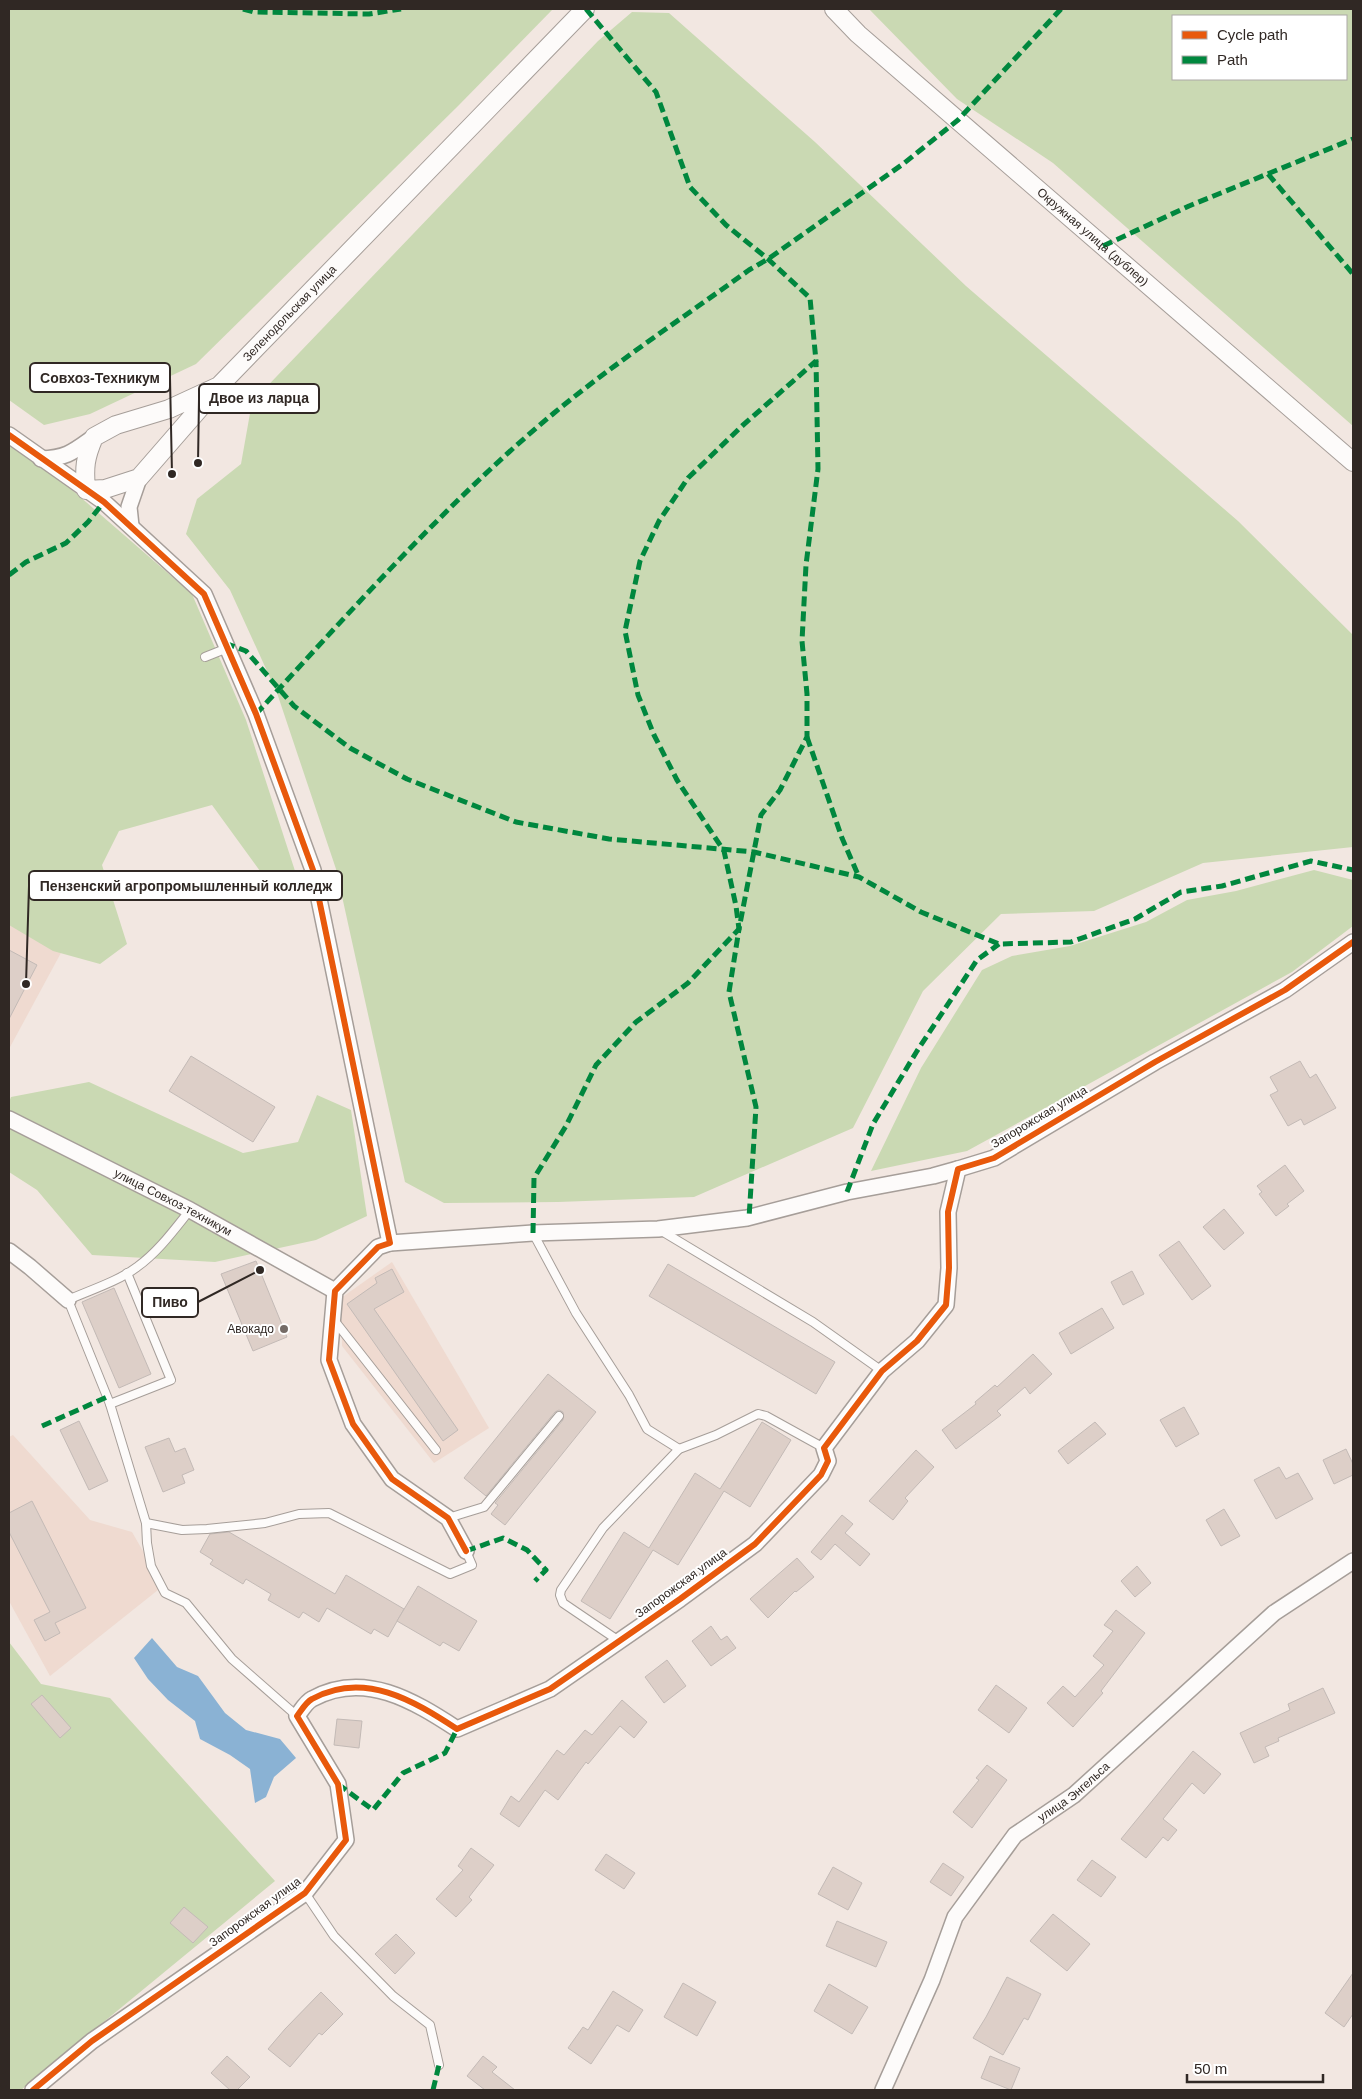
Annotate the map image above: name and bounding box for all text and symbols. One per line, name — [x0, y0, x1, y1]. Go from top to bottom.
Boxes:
legend — [1172, 15, 1347, 80]
text: Cycle path — [1217, 26, 1288, 43]
text: Path — [1217, 51, 1248, 68]
street label: Окружная улица (дублер) — [1034, 185, 1151, 289]
street label: Зеленодольская улица — [240, 262, 340, 364]
callout: Совхоз-Техникум — [30, 363, 170, 392]
text: Совхоз-Техникум — [40, 370, 160, 386]
callout: Двое из ларца — [199, 384, 319, 413]
text: Двое из ларца — [209, 390, 309, 406]
callout: Пензенский агропромышленный колледж — [29, 871, 342, 900]
text: Пензенский агропромышленный колледж — [40, 878, 333, 894]
street label: Запорожская улица — [989, 1083, 1090, 1151]
street label: улица Совхоз-техникум — [112, 1166, 234, 1239]
callout: Пиво — [142, 1288, 198, 1317]
text: Пиво — [152, 1294, 188, 1310]
place label: Авокадо — [227, 1322, 274, 1336]
marker: Авокадо — [278, 1323, 290, 1335]
street label: Запорожская улица — [633, 1545, 730, 1621]
street label: улица Энгельса — [1035, 1759, 1113, 1825]
street label: Запорожская улица — [207, 1874, 304, 1950]
scale bar — [1187, 2052, 1323, 2084]
text: 50 m — [1194, 2060, 1227, 2077]

